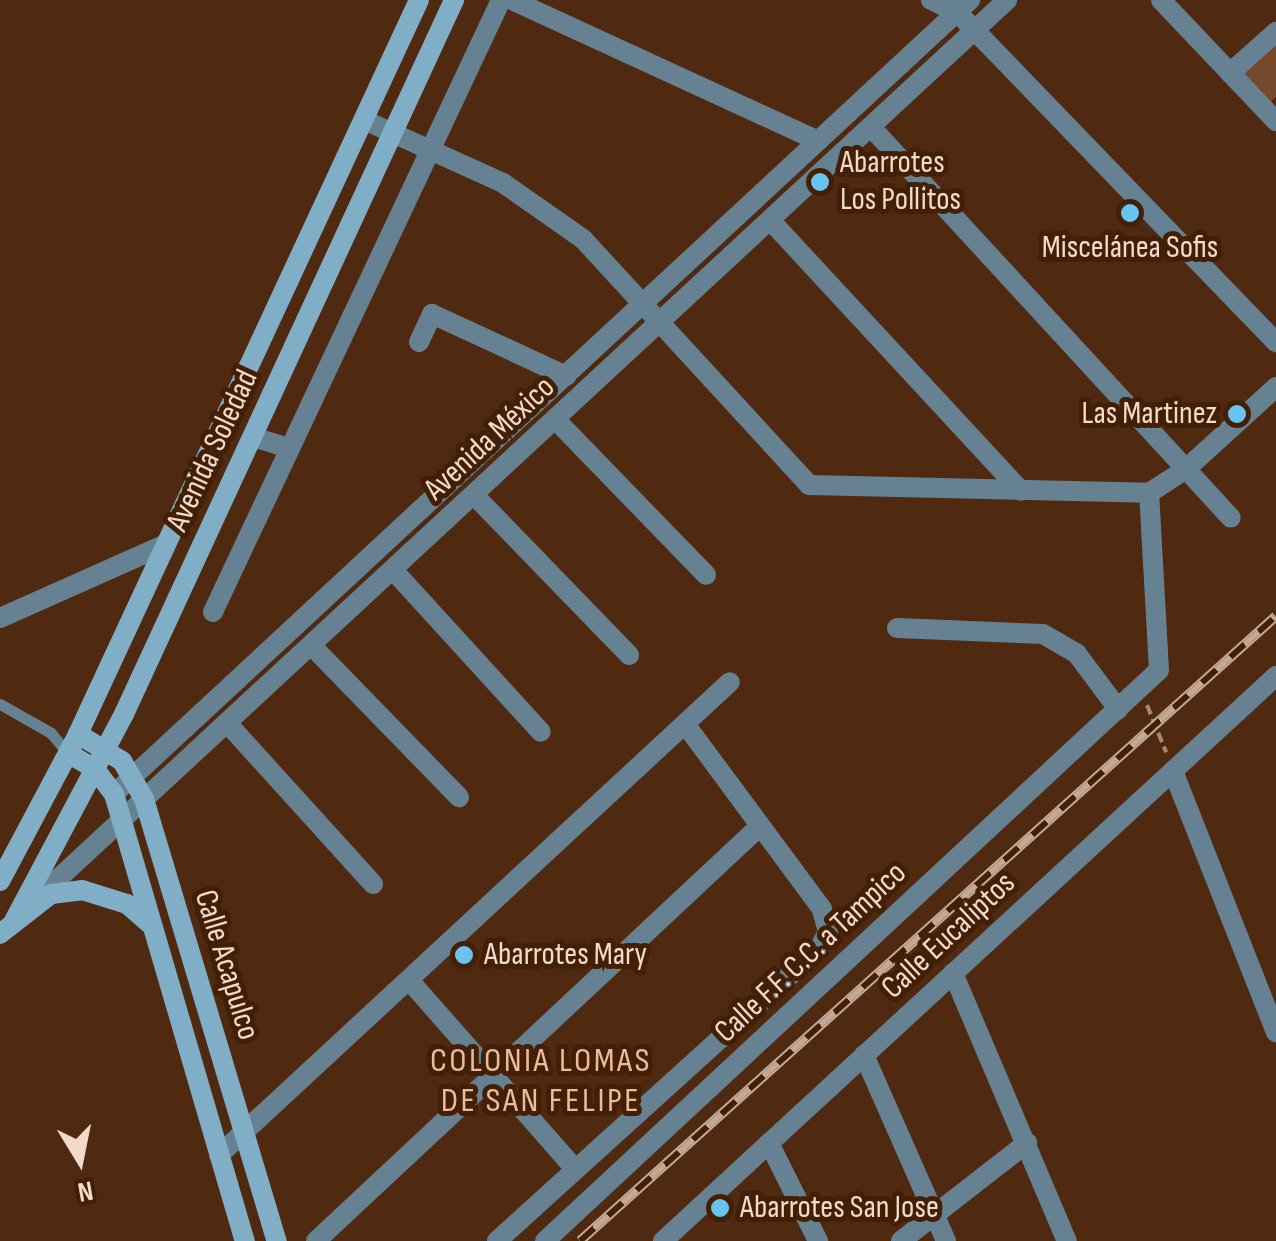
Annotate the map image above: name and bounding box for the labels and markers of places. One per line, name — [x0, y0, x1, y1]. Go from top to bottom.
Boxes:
place label: Abarrotes Los Pollitos — [840, 145, 961, 220]
marker: Abarrotes Los Pollitos — [809, 171, 831, 193]
marker: Miscelánea Sofis — [1119, 202, 1141, 224]
place label: Miscelánea Sofis — [1042, 229, 1218, 267]
place label: Las Martinez — [1082, 395, 1217, 433]
marker: Las Martinez — [1226, 403, 1248, 425]
place label: Abarrotes Mary — [484, 936, 647, 974]
marker: Abarrotes Mary — [453, 944, 475, 966]
place label: Abarrotes San Jose — [740, 1189, 939, 1227]
marker: Abarrotes San Jose — [709, 1197, 731, 1219]

